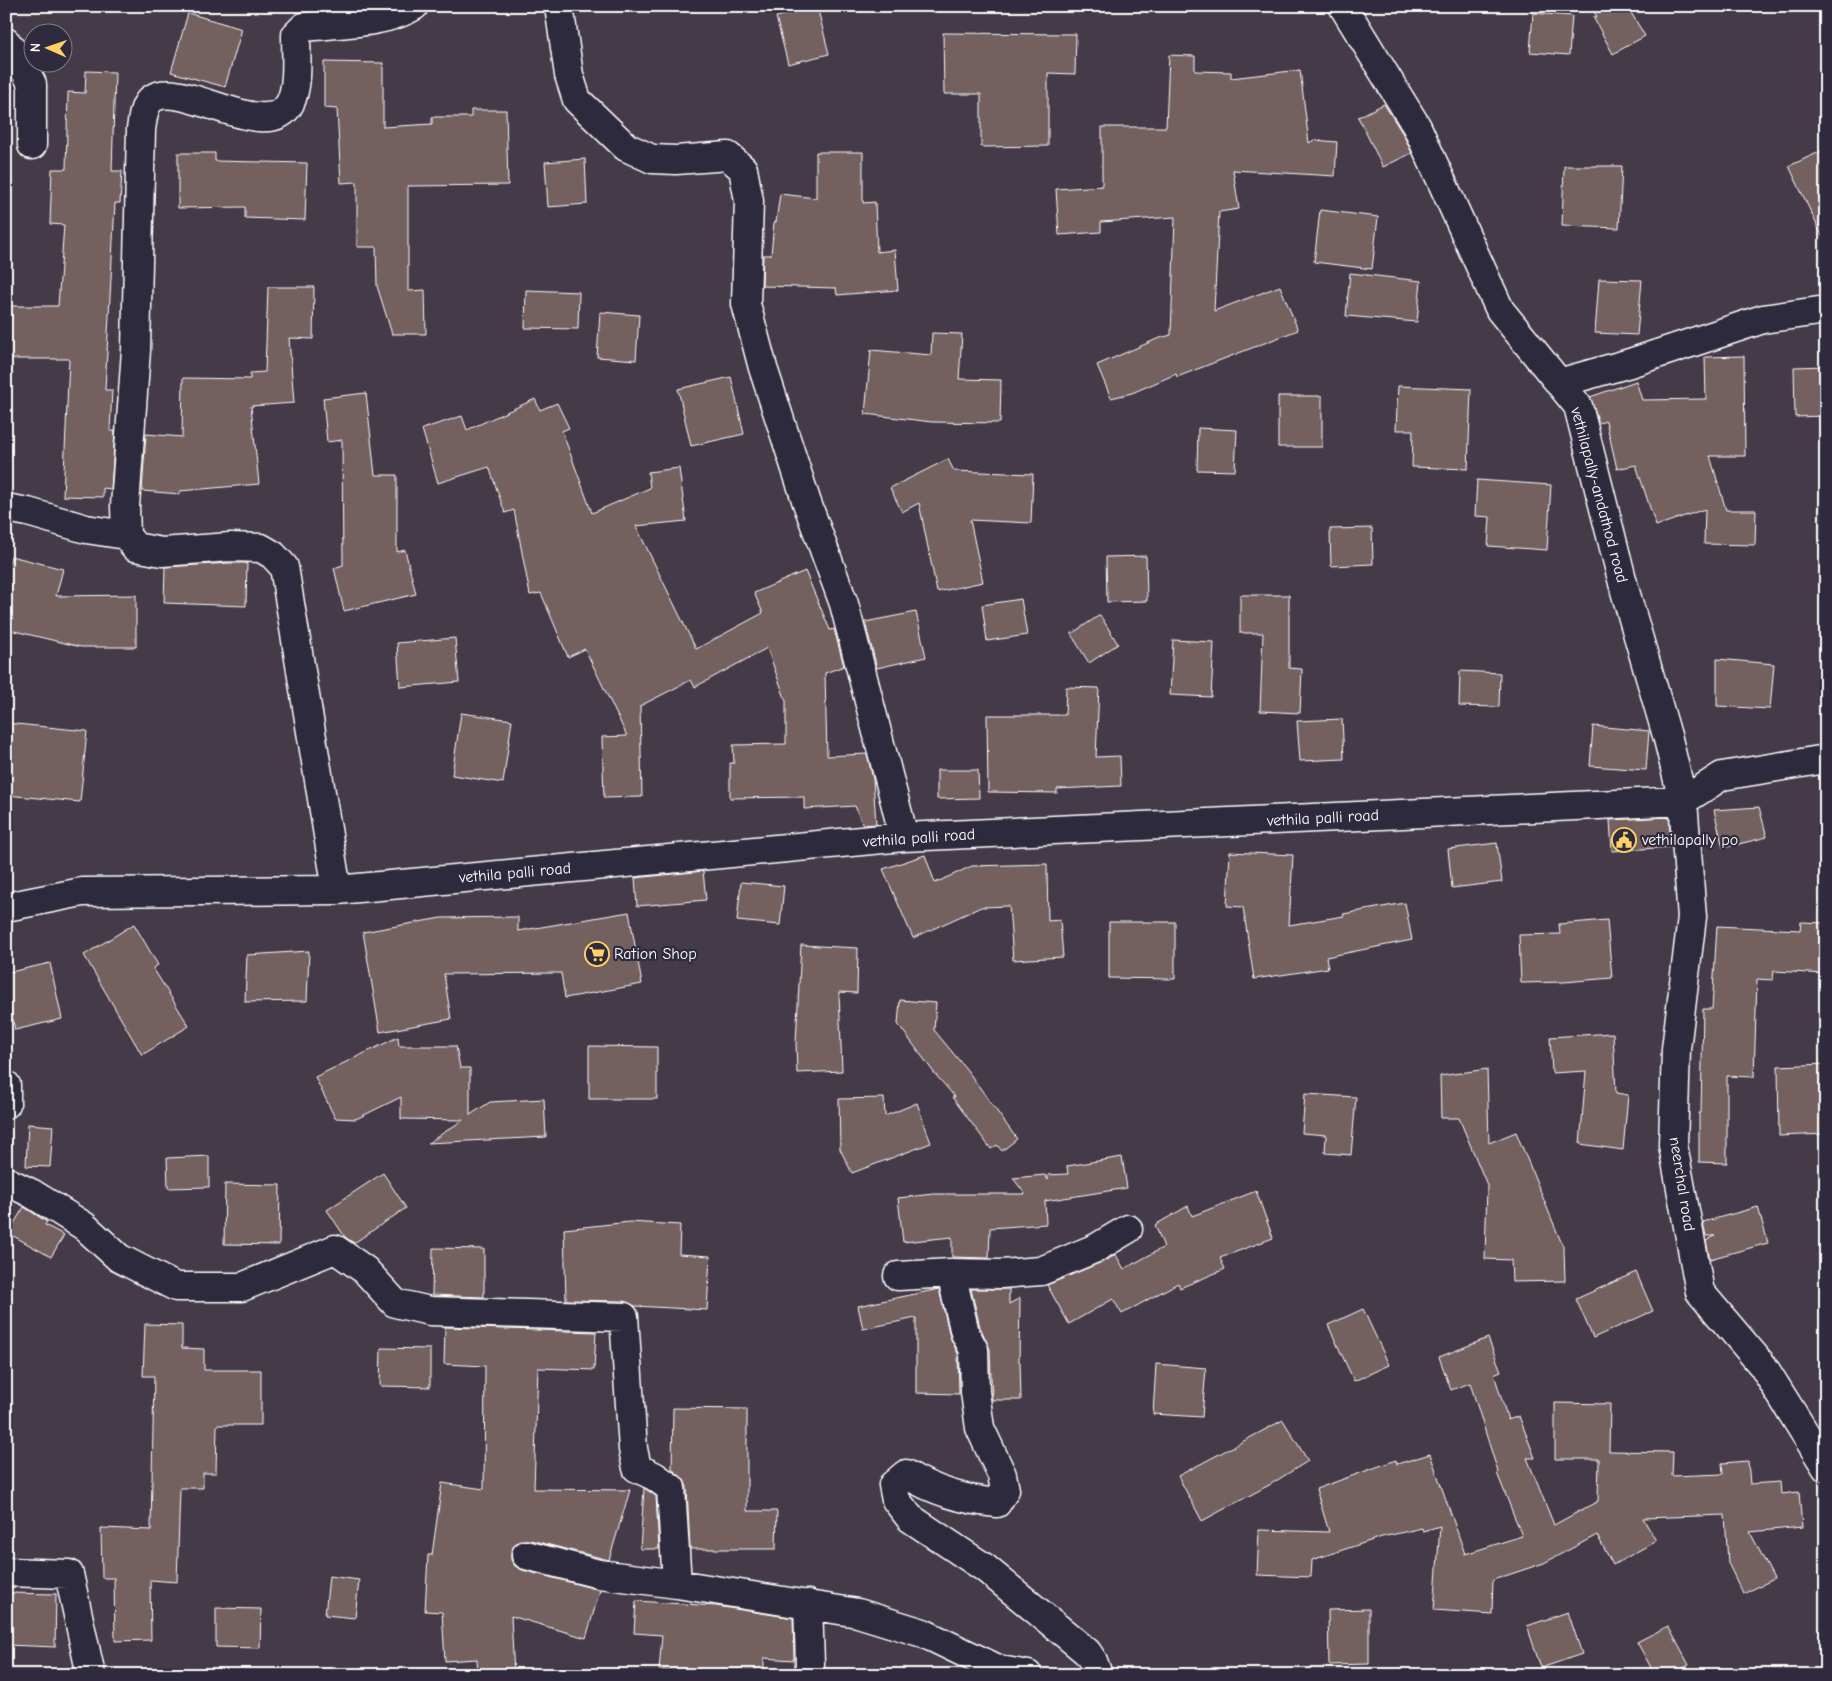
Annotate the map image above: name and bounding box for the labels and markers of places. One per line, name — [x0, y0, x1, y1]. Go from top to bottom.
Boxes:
public building icon: vethilapally po — [1611, 827, 1637, 853]
place label: vethilapally po — [1641, 831, 1738, 849]
supermarket icon: Ration Shop — [584, 941, 610, 967]
place label: Ration Shop — [614, 945, 697, 963]

